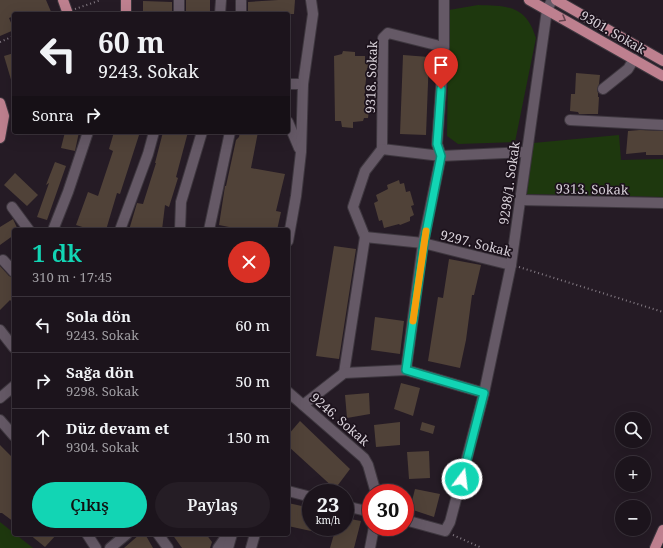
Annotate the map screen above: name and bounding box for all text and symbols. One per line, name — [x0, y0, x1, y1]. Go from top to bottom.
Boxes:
street label: 9301. Sokak — [577, 6, 649, 58]
one-way arrow — [559, 14, 566, 21]
text: 60 m — [98, 23, 165, 61]
icon: left — [32, 28, 84, 80]
street label: 9318. Sokak — [361, 40, 381, 114]
pin — [424, 48, 458, 89]
icon: arrive — [430, 54, 452, 76]
text: 9243. Sokak — [98, 59, 199, 83]
icon: right — [82, 104, 104, 126]
text: Sonra — [32, 105, 74, 125]
street label: 9298/1. Sokak — [494, 140, 524, 226]
street label: 9313. Sokak — [555, 179, 629, 199]
street label: 9297. Sokak — [438, 225, 514, 261]
text: 1 dk — [32, 236, 82, 269]
button: close — [228, 241, 270, 283]
text: 310 m · 17:45 — [32, 268, 112, 286]
text: Sola dön — [66, 306, 131, 326]
icon: left — [32, 314, 54, 336]
text: 60 m — [235, 315, 270, 335]
text: 9243. Sokak — [66, 326, 139, 344]
text: Sağa dön — [66, 362, 134, 382]
icon: right — [32, 370, 54, 392]
text: 50 m — [235, 371, 270, 391]
text: 9298. Sokak — [66, 382, 139, 400]
street label: 9246. Sokak — [307, 388, 374, 450]
map controls — [615, 412, 651, 536]
button: search — [615, 412, 651, 448]
text: Düz devam et — [66, 418, 169, 438]
icon: ahead — [32, 426, 54, 448]
text: 150 m — [227, 427, 270, 447]
text: 9304. Sokak — [66, 438, 139, 456]
button: + — [615, 456, 651, 492]
position arrow — [441, 458, 483, 500]
button: Çıkış — [32, 482, 147, 528]
button: Paylaş — [155, 482, 270, 528]
speed limit sign: 30 — [362, 484, 414, 536]
text: 23 — [317, 491, 339, 518]
button: − — [615, 500, 651, 536]
text: km/h — [316, 513, 340, 527]

